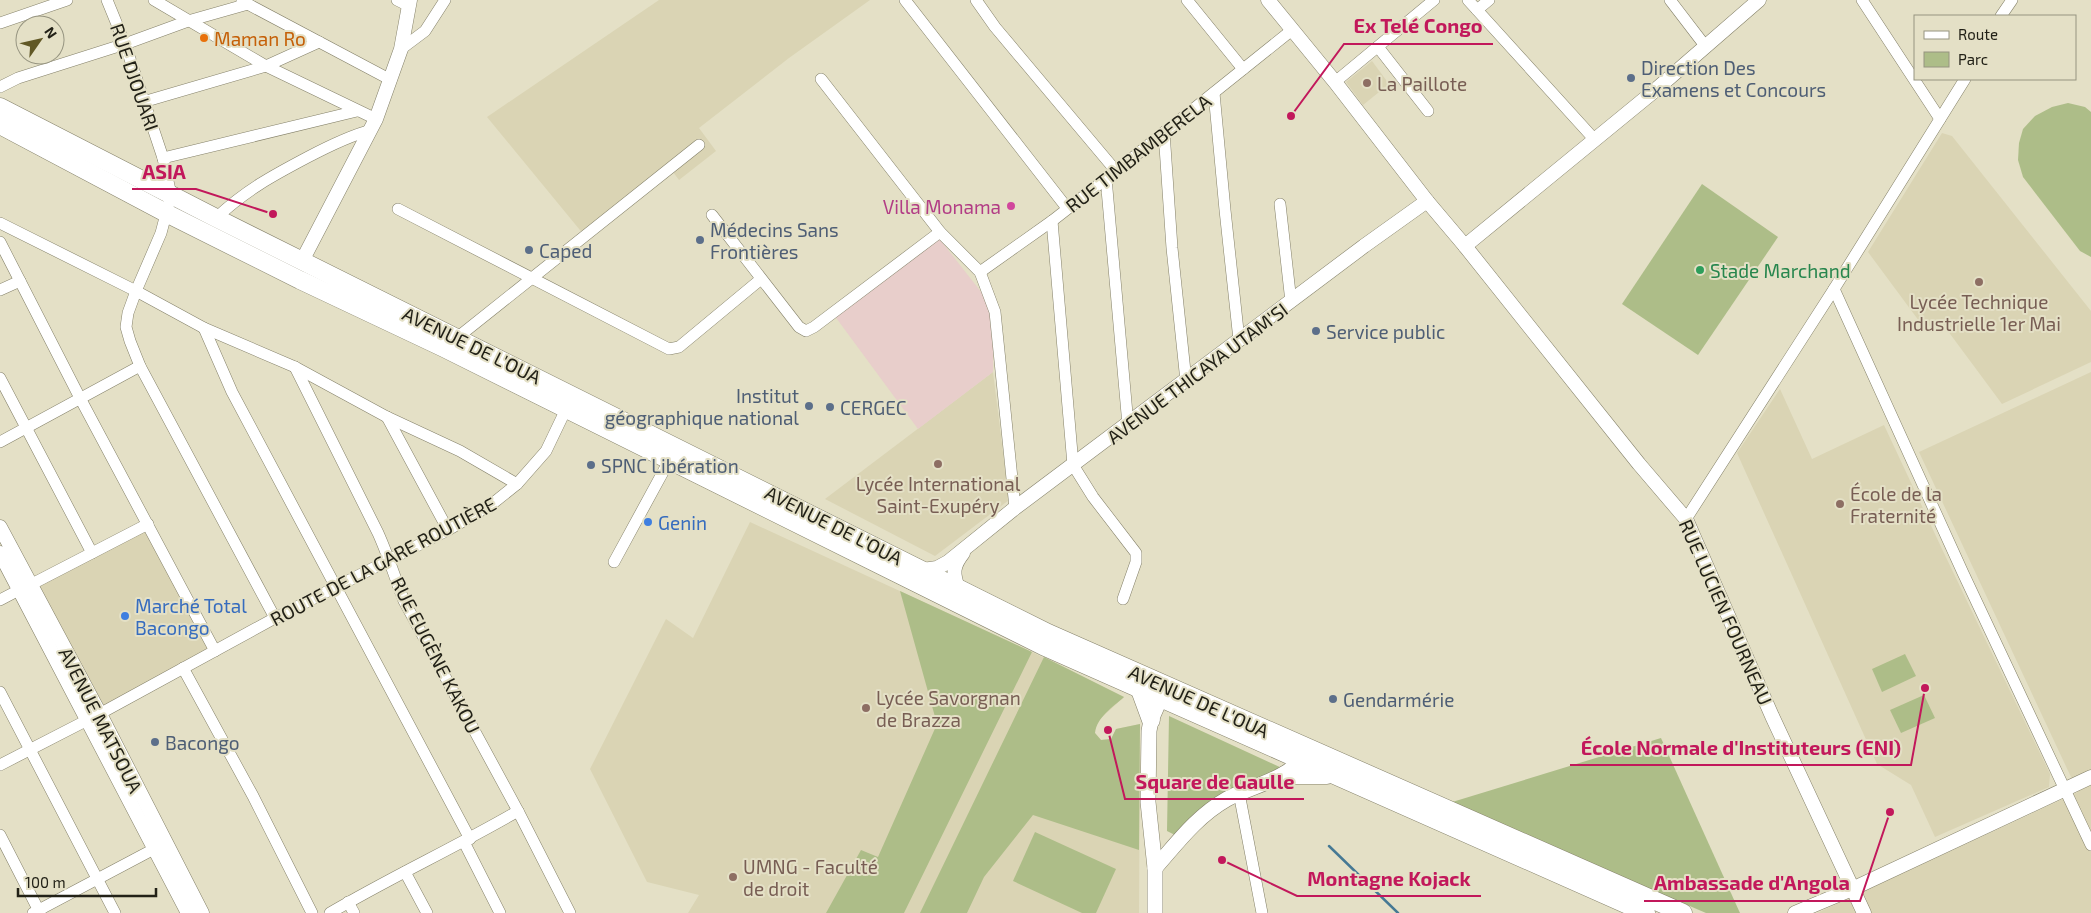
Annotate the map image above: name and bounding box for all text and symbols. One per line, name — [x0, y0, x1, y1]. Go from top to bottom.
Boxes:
callout: Ex Telé Congo — [1344, 9, 1493, 44]
text: Ex Telé Congo — [1353, 13, 1483, 37]
north arrow — [15, 15, 65, 65]
legend — [1914, 15, 2076, 80]
street label: RUE DJOUARI — [106, 20, 164, 134]
text: N — [41, 24, 61, 41]
text: Route — [1958, 25, 1998, 43]
place label: Maman Ro — [214, 27, 306, 50]
marker: Maman Ro — [198, 32, 210, 44]
text: Parc — [1958, 50, 1988, 68]
place label: Direction Des Examens et Concours — [1641, 56, 1826, 101]
place label: La Paillote — [1377, 72, 1467, 95]
marker: Direction Des Examens et Concours — [1625, 72, 1637, 84]
marker: La Paillote — [1361, 77, 1373, 89]
street label: RUE TIMBAMBERELA — [1061, 89, 1215, 217]
callout: ASIA — [132, 154, 196, 189]
text: ASIA — [142, 159, 187, 183]
place label: Villa Monama — [883, 195, 1001, 218]
marker: Villa Monama — [1005, 200, 1017, 212]
place label: Médecins Sans Frontières — [710, 218, 839, 263]
marker: Médecins Sans Frontières — [694, 234, 706, 246]
place label: Caped — [539, 239, 592, 262]
marker: Caped — [523, 244, 535, 256]
place label: Stade Marchand — [1710, 259, 1851, 282]
marker: Stade Marchand — [1694, 264, 1706, 276]
marker: Lycée Technique Industrielle 1er Mai — [1973, 276, 1985, 288]
place label: Lycée Technique Industrielle 1er Mai — [1897, 290, 2061, 335]
street label: AVENUE THICAYA UTAM'SI — [1102, 298, 1292, 448]
street label: AVENUE DE L'OUA — [399, 302, 545, 389]
place label: Service public — [1326, 320, 1445, 343]
marker: Service public — [1310, 325, 1322, 337]
place label: Institut géographique national — [605, 384, 799, 429]
place label: CERGEC — [840, 396, 907, 419]
marker: Institut géographique national — [803, 400, 815, 412]
marker: CERGEC — [824, 401, 836, 413]
place label: SPNC Libération — [601, 454, 739, 477]
marker: Lycée International Saint-Exupéry — [932, 458, 944, 470]
marker: SPNC Libération — [585, 459, 597, 471]
place label: Lycée International Saint-Exupéry — [856, 472, 1021, 517]
street label: AVENUE DE L'OUA — [762, 480, 907, 570]
place label: École de la Fraternité — [1850, 482, 1942, 527]
street label: ROUTE DE LA GARE ROUTIÈRE — [266, 492, 500, 630]
marker: École de la Fraternité — [1834, 498, 1846, 510]
place label: Genin — [658, 511, 707, 534]
street label: RUE LUCIEN FOURNEAU — [1675, 515, 1777, 709]
marker: Genin — [642, 516, 654, 528]
street label: RUE EUGÈNE KAKOU — [387, 573, 485, 737]
place label: Marché Total Bacongo — [135, 594, 247, 639]
marker: Marché Total Bacongo — [119, 610, 131, 622]
street label: AVENUE MATSOUA — [54, 643, 148, 797]
street label: AVENUE DE L'OUA — [1125, 660, 1273, 742]
place label: Lycée Savorgnan de Brazza — [876, 686, 1021, 731]
place label: Gendarmérie — [1343, 688, 1455, 711]
marker: Gendarmérie — [1327, 693, 1339, 705]
marker: Lycée Savorgnan de Brazza — [860, 702, 872, 714]
callout: École Normale d'Instituteurs (ENI) — [1570, 730, 1911, 765]
place label: Bacongo — [165, 731, 240, 754]
text: École Normale d'Instituteurs (ENI) — [1581, 735, 1901, 759]
marker: Bacongo — [149, 736, 161, 748]
callout: Square de Gaulle — [1125, 764, 1304, 799]
text: Square de Gaulle — [1136, 769, 1295, 793]
place label: UMNG - Faculté de droit — [743, 855, 878, 900]
callout: Montagne Kojack — [1297, 861, 1481, 896]
scale bar — [18, 866, 155, 898]
text: Montagne Kojack — [1307, 866, 1472, 890]
callout: Ambassade d'Angola — [1644, 866, 1860, 901]
text: Ambassade d'Angola — [1654, 870, 1850, 894]
marker: UMNG - Faculté de droit — [727, 871, 739, 883]
text: 100 m — [25, 873, 66, 891]

